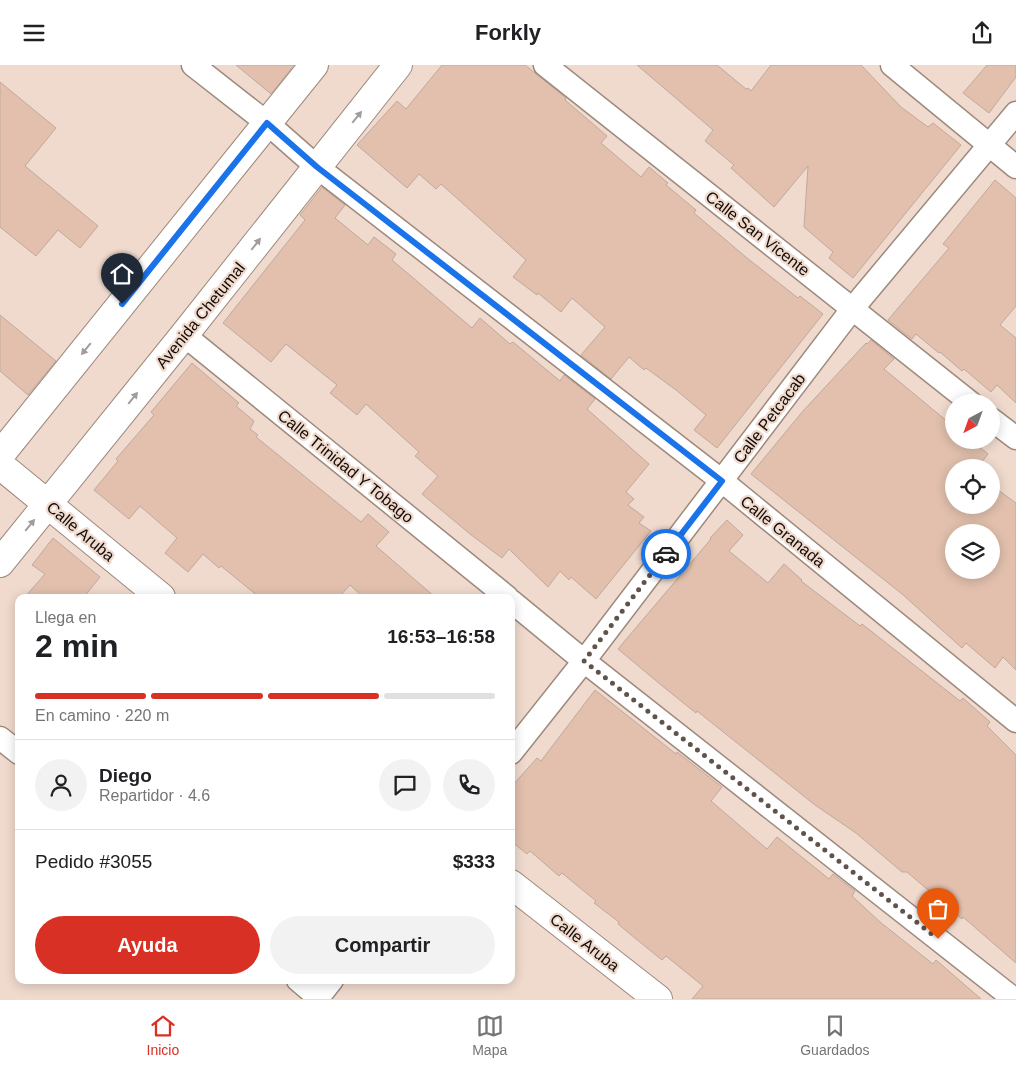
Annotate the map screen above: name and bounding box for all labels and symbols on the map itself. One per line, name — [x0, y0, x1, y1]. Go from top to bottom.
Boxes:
one-way arrow — [352, 111, 363, 124]
street label: Calle San Vicente — [702, 188, 813, 279]
one-way arrow — [251, 238, 262, 251]
pin — [101, 253, 143, 304]
street label: Avenida Chetumal — [153, 259, 248, 371]
one-way arrow — [80, 342, 91, 355]
street label: Calle Petcacab — [730, 370, 809, 466]
one-way arrow — [127, 392, 138, 405]
north arrow — [945, 394, 1000, 449]
street label: Calle Trinidad Y Tobago — [275, 407, 417, 526]
street label: Calle Granada — [737, 492, 828, 571]
street label: Calle Aruba — [44, 498, 118, 565]
one-way arrow — [25, 518, 36, 531]
courier — [641, 529, 691, 579]
pin — [917, 888, 959, 939]
street label: Calle Aruba — [547, 910, 623, 975]

